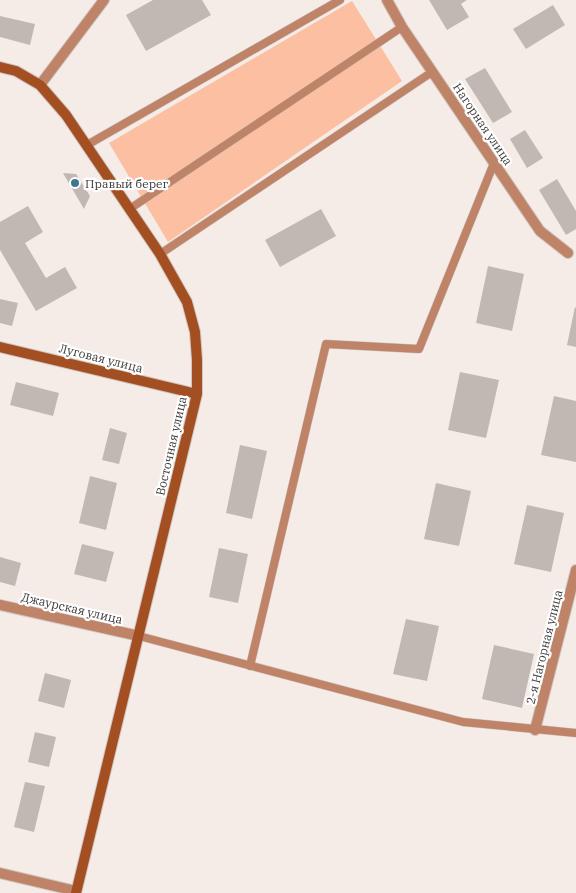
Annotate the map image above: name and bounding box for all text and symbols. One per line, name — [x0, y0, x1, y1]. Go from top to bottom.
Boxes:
street label: Нагорная улица — [450, 80, 516, 168]
place label: Правый берег — [85, 176, 169, 191]
marker: Правый берег — [69, 177, 81, 189]
street label: Луговая улица — [58, 340, 145, 376]
street label: Восточная улица — [152, 395, 190, 497]
street label: 2-я Нагорная улица — [523, 588, 566, 706]
street label: Джаурская улица — [20, 589, 124, 627]

